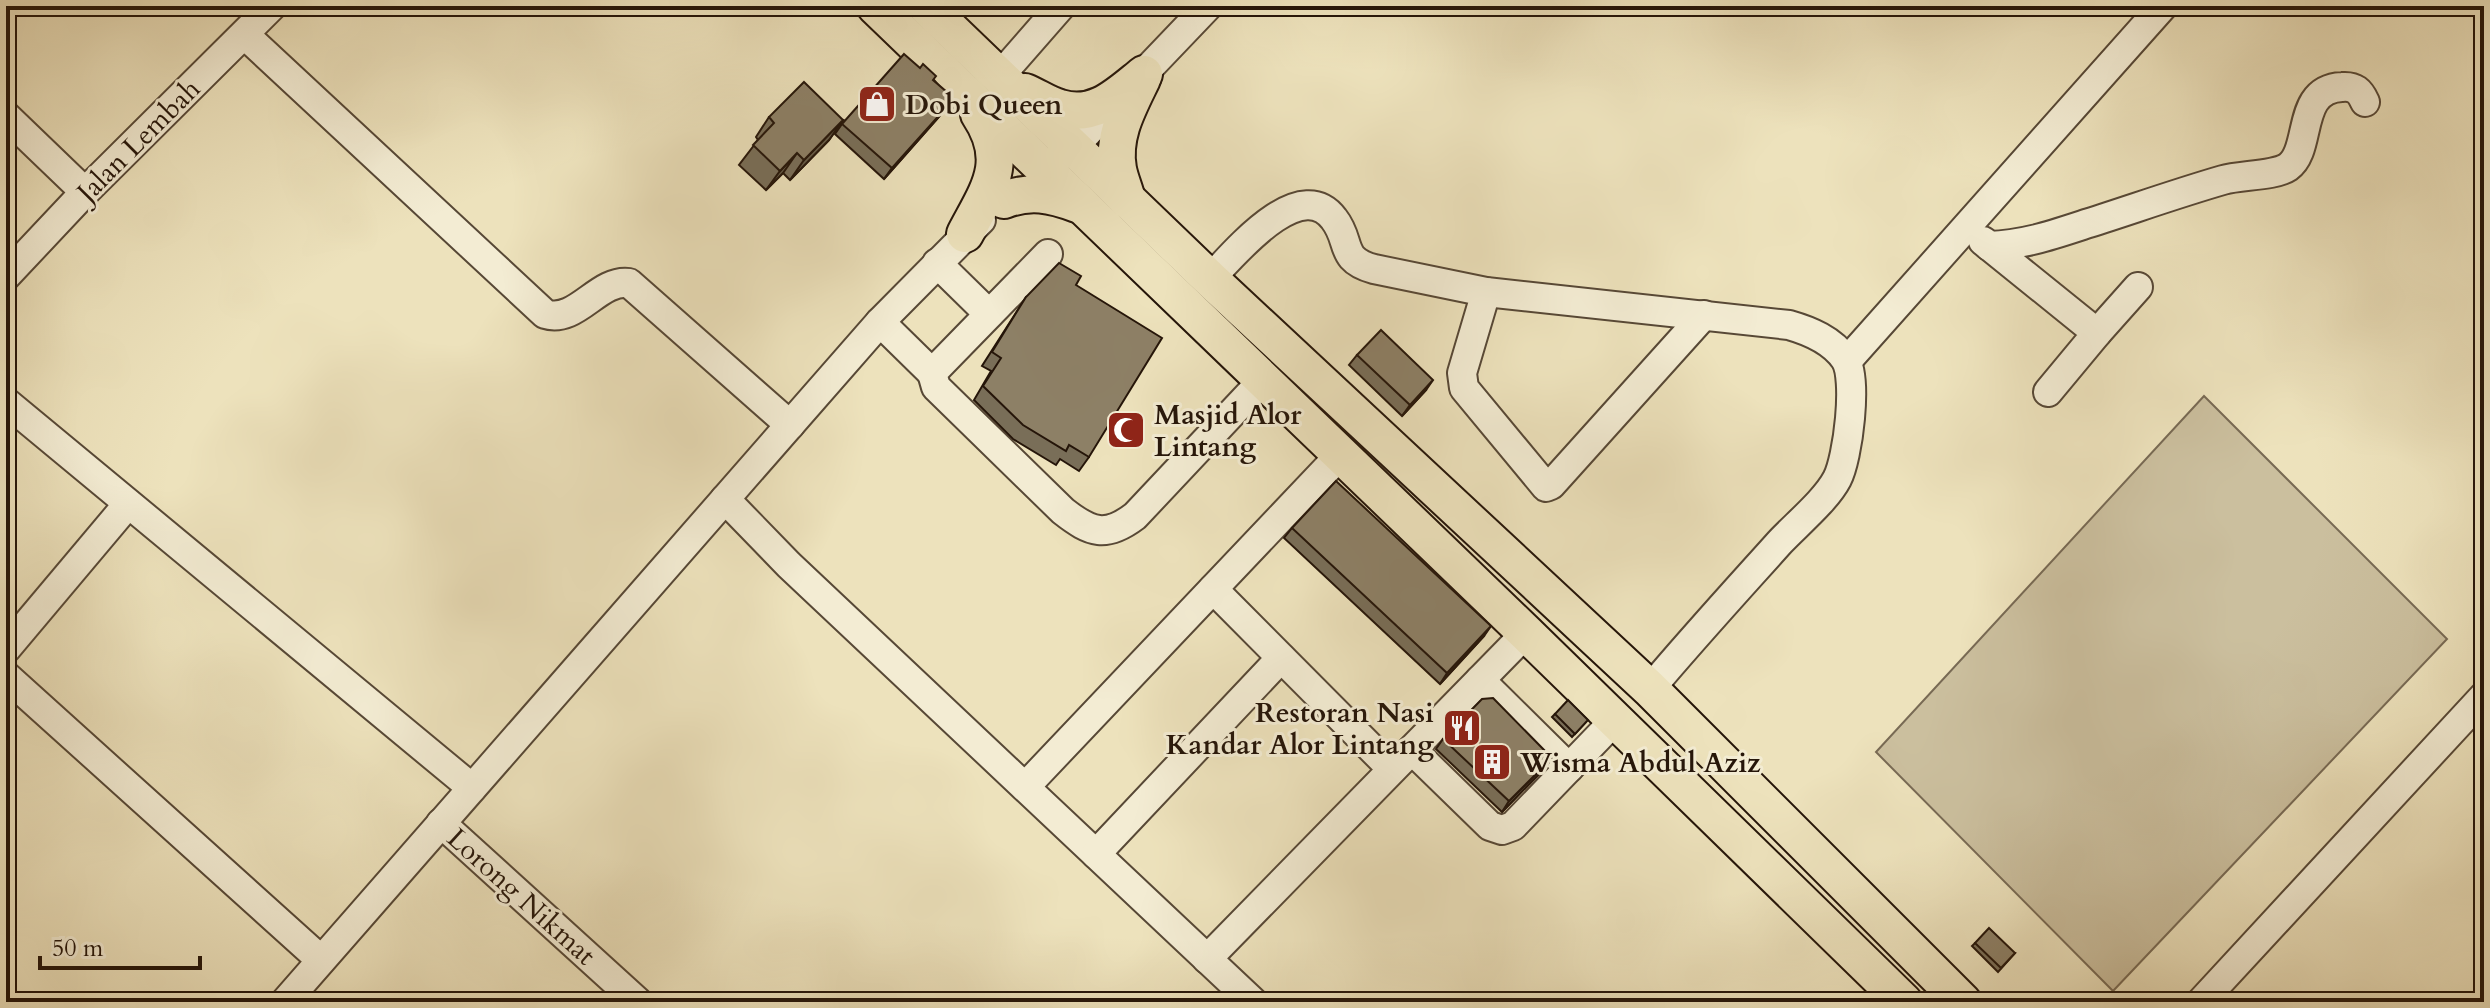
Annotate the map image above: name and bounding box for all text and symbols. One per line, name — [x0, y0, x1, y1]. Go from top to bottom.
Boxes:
street label: Jalan Lembah — [66, 71, 209, 214]
shop icon: Dobi Queen — [856, 83, 898, 125]
place label: Dobi Queen — [905, 86, 1062, 124]
place label: Masjid Alor Lintang — [1154, 396, 1302, 466]
mosque icon: Masjid Alor Lintang — [1105, 409, 1147, 451]
place label: Restoran Nasi Kandar Alor Lintang — [1166, 694, 1434, 764]
restaurant icon: Restoran Nasi Kandar Alor Lintang — [1441, 707, 1483, 749]
building icon: Wisma Abdul Aziz — [1471, 741, 1513, 783]
place label: Wisma Abdul Aziz — [1519, 744, 1761, 782]
street label: Lorong Nikmat — [439, 820, 604, 974]
scale bar — [40, 920, 200, 970]
text: 50 m — [52, 932, 104, 965]

